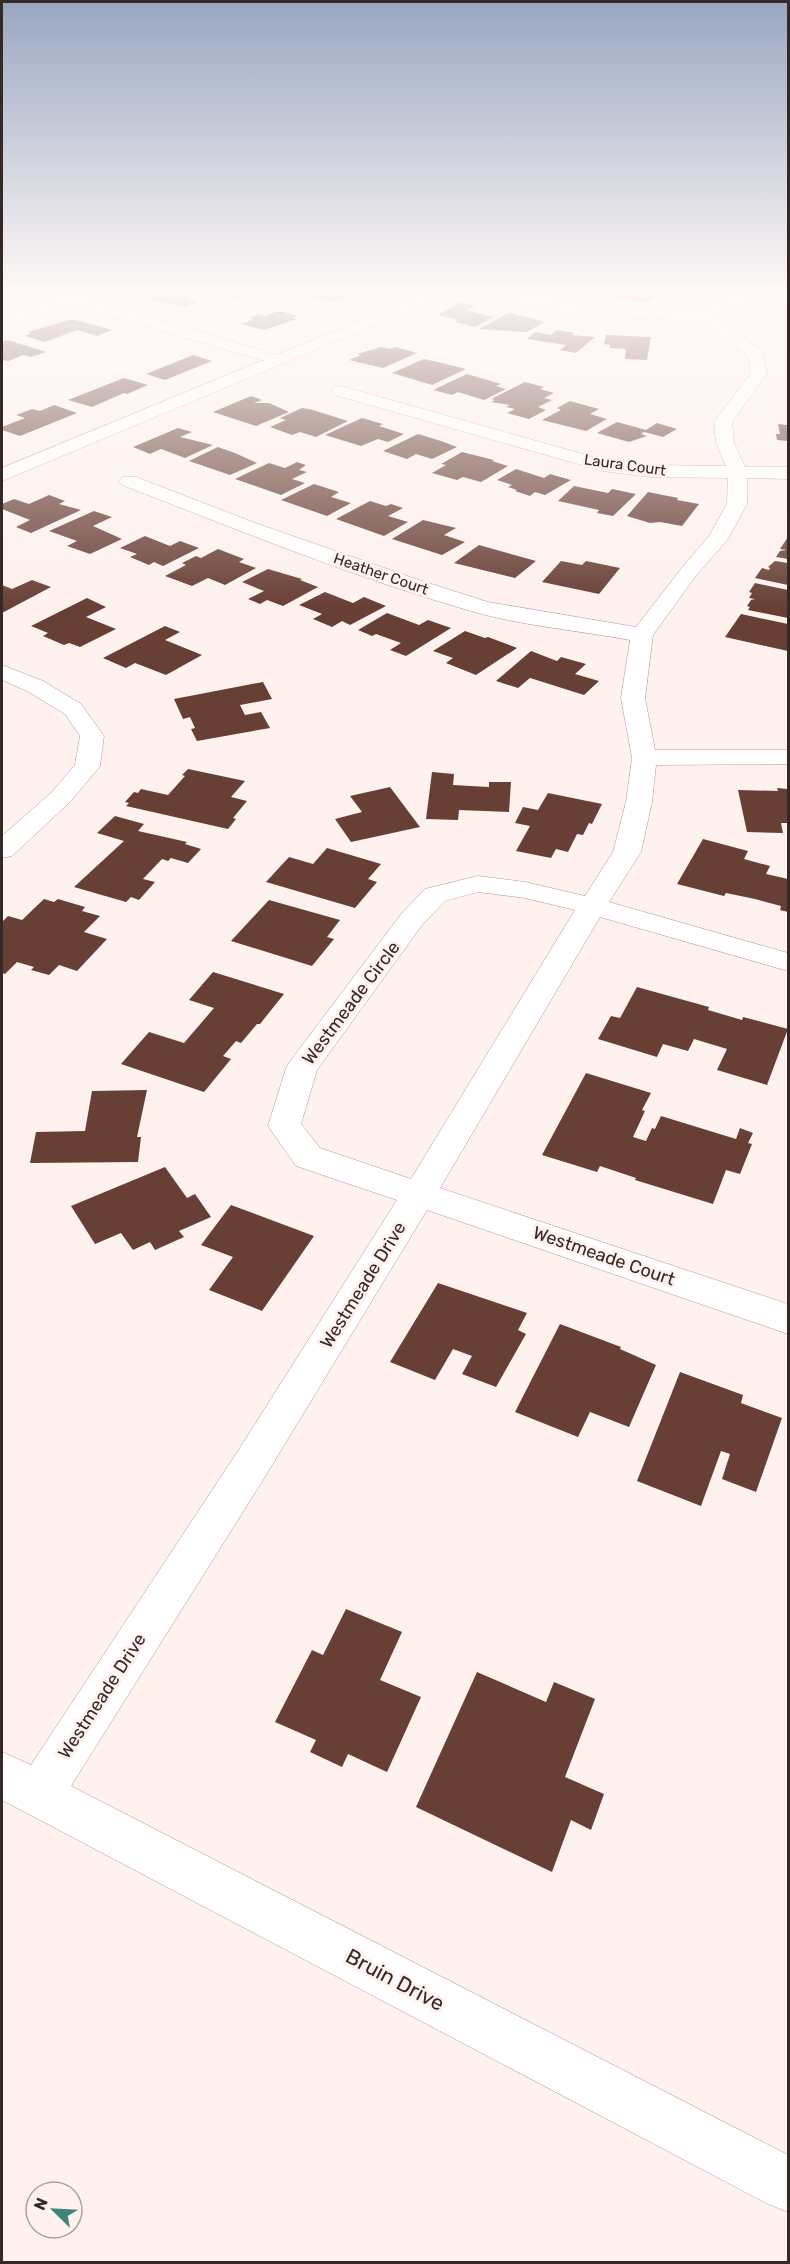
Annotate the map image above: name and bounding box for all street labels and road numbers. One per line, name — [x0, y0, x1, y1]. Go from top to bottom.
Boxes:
street label: Laura Court — [583, 450, 667, 480]
street label: Heather Court — [331, 549, 431, 599]
street label: Westmeade Circle — [297, 937, 405, 1069]
street label: Westmeade Drive — [315, 1218, 411, 1352]
street label: Westmeade Court — [530, 1221, 678, 1291]
street label: Westmeade Drive — [53, 1629, 151, 1763]
street label: Bruin Drive — [342, 1943, 449, 2016]

